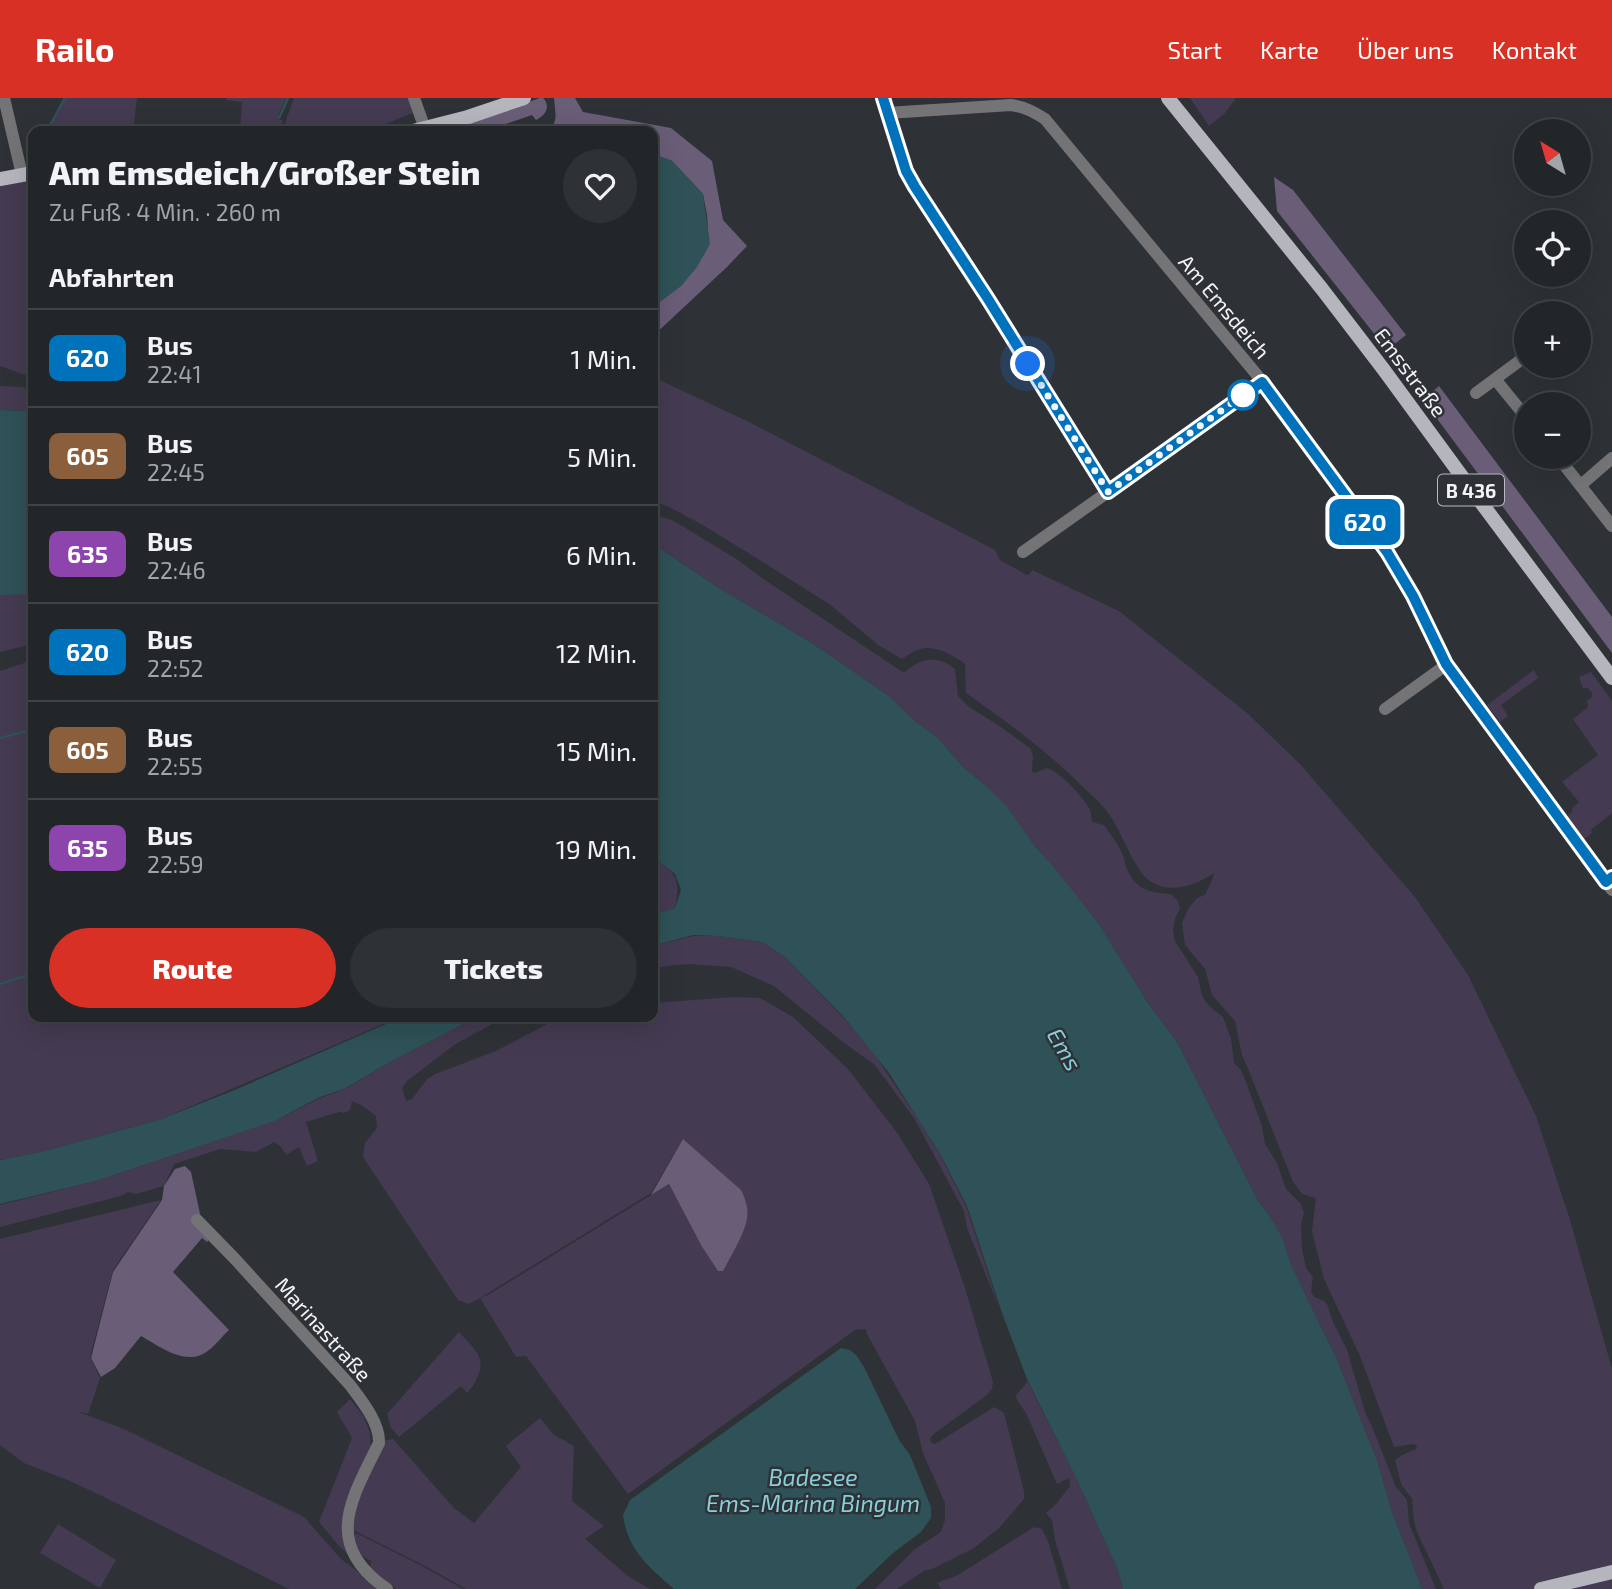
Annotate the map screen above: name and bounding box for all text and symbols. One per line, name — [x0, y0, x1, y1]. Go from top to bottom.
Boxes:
text: Railo — [35, 29, 115, 69]
text: Start — [1168, 35, 1222, 64]
text: Karte — [1260, 35, 1319, 64]
text: Über uns — [1357, 35, 1454, 64]
text: Kontakt — [1492, 35, 1577, 64]
north arrow — [1514, 119, 1591, 196]
map controls — [1514, 119, 1591, 469]
button: heart — [563, 149, 637, 223]
text: Am Emsdeich/Großer Stein — [49, 152, 480, 192]
text: Zu Fuß · 4 Min. · 260 m — [49, 198, 281, 226]
button: locate — [1514, 210, 1591, 287]
street label: Am Emsdeich — [1174, 249, 1276, 363]
text: Abfahrten — [49, 261, 174, 292]
button: + — [1514, 301, 1591, 378]
street label: Emsstraße — [1369, 323, 1453, 421]
text: Bus — [147, 329, 193, 360]
text: 620 — [66, 343, 109, 372]
text: 1 Min. — [571, 343, 637, 374]
your location — [1010, 346, 1045, 381]
text: 22:41 — [147, 360, 202, 388]
unlabelled marker — [1228, 380, 1258, 410]
button: − — [1514, 392, 1591, 469]
text: Bus — [147, 427, 193, 458]
text: 605 — [66, 441, 109, 470]
text: 5 Min. — [567, 441, 637, 472]
text: 22:45 — [147, 458, 205, 486]
road number: B 436 — [1438, 474, 1504, 506]
line badge: 620 — [1325, 499, 1405, 545]
text: 620 — [1343, 507, 1387, 536]
text: Bus — [147, 525, 193, 556]
text: 635 — [67, 539, 108, 568]
text: 6 Min. — [566, 539, 637, 570]
text: 22:46 — [147, 556, 206, 584]
text: Bus — [147, 623, 193, 654]
text: 620 — [66, 637, 109, 666]
text: 12 Min. — [556, 637, 637, 668]
text: 22:52 — [147, 654, 204, 682]
text: Bus — [147, 721, 193, 752]
text: 605 — [66, 735, 109, 764]
text: 15 Min. — [557, 735, 637, 766]
text: 22:55 — [147, 752, 203, 780]
text: Bus — [147, 819, 193, 850]
text: 635 — [67, 833, 108, 862]
text: 19 Min. — [556, 833, 637, 864]
text: 22:59 — [147, 850, 204, 878]
button: Route — [49, 928, 336, 1008]
button: Tickets — [350, 928, 637, 1008]
water label: Ems — [1042, 1023, 1088, 1075]
street label: Marinastraße — [271, 1272, 377, 1386]
water label: Badesee Ems-Marina Bingum — [706, 1463, 920, 1517]

